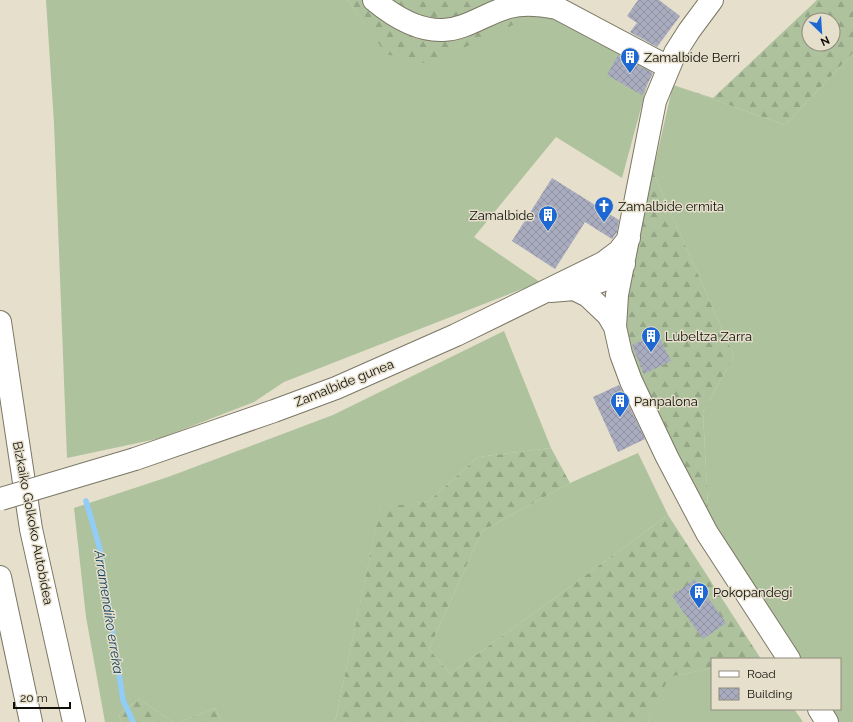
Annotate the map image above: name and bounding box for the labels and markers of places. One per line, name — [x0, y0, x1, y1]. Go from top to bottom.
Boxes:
building icon: Zamalbide Berri — [619, 46, 641, 74]
place label: Zamalbide Berri — [644, 50, 740, 65]
church icon: Zamalbide ermita — [593, 195, 615, 223]
place label: Zamalbide ermita — [618, 199, 724, 214]
building icon: Zamalbide — [537, 204, 559, 232]
place label: Zamalbide — [470, 208, 534, 223]
building icon: Lubeltza Zarra — [640, 325, 662, 353]
place label: Lubeltza Zarra — [665, 329, 752, 344]
building icon: Panpalona — [609, 390, 631, 418]
place label: Panpalona — [634, 394, 698, 409]
building icon: Pokopandegi — [688, 581, 710, 609]
place label: Pokopandegi — [713, 585, 792, 600]

